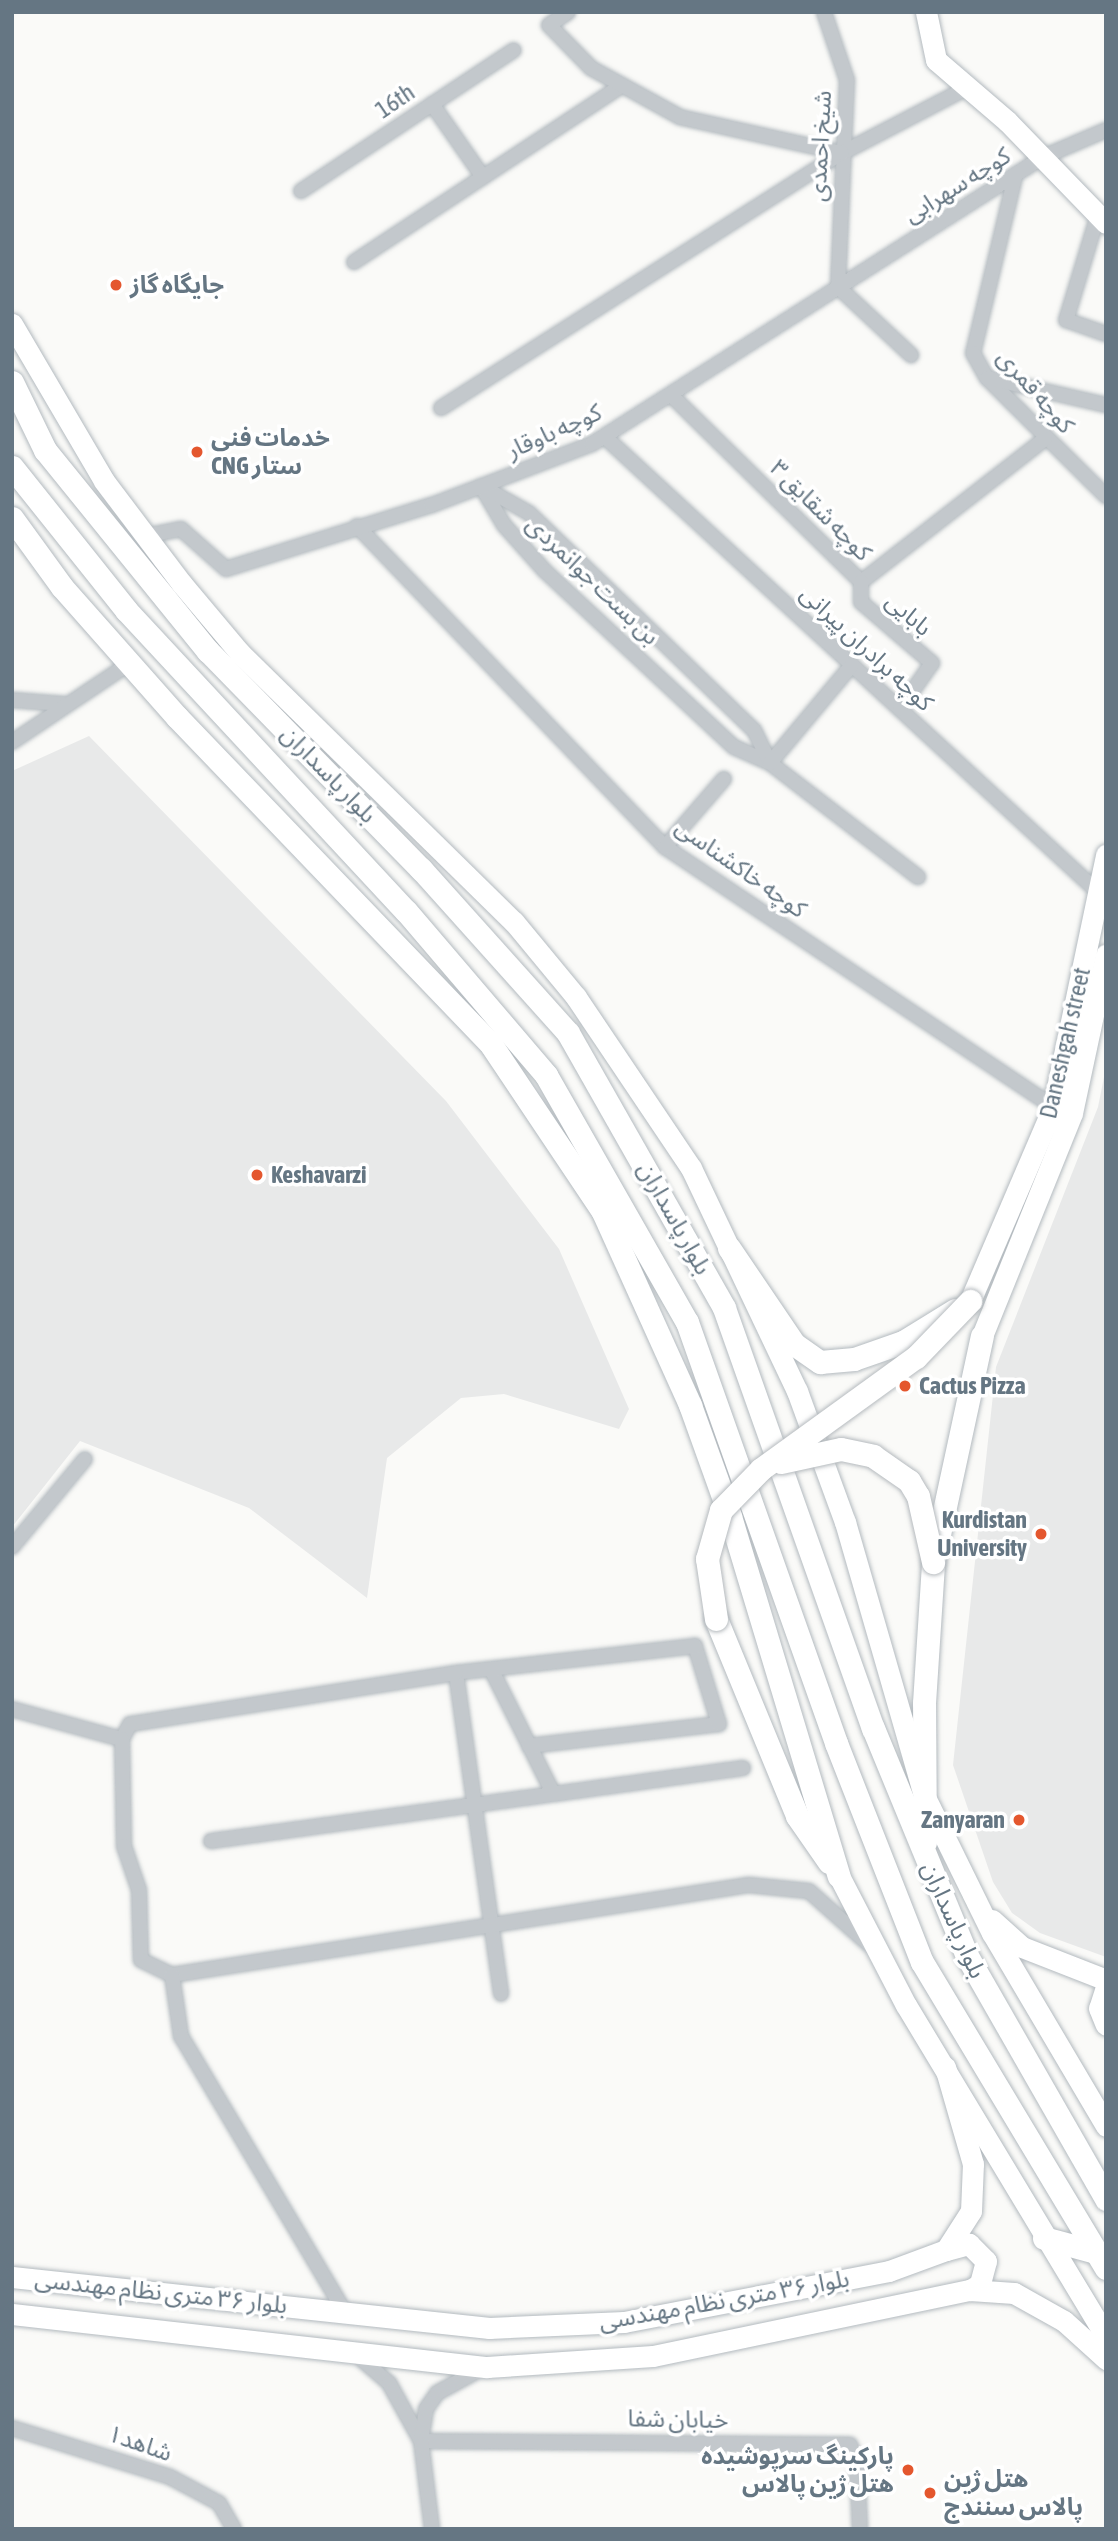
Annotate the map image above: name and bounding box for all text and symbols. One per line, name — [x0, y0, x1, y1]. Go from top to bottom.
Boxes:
street label: 16th — [370, 78, 420, 124]
street label: شیخ احمدی — [803, 90, 837, 202]
street label: کوچه سهرابی — [898, 141, 1016, 229]
place label: جایگاه گاز — [130, 271, 224, 299]
marker: جایگاه گاز — [108, 277, 124, 293]
street label: کوچه قمری — [991, 343, 1081, 439]
street label: کوچه باوقار — [502, 397, 606, 465]
place label: خدمات فنی‌ CNG ستار — [211, 424, 330, 480]
marker: خدمات فنی‌ CNG ستار — [189, 444, 205, 460]
street label: کوچه شقایق ۳ — [764, 453, 878, 567]
street label: بن بست جوانمردی — [521, 509, 665, 651]
street label: کوچه برادران پیرانی — [795, 579, 939, 717]
street label: بابایی — [880, 586, 938, 642]
street label: بلوار پاسداران — [275, 719, 383, 829]
street label: کوچه خاکشناسی — [670, 812, 812, 924]
street label: Daneshgah street — [1034, 965, 1096, 1121]
street label: بلوار پاسداران — [632, 1157, 718, 1279]
place label: Keshavarzi — [271, 1161, 366, 1189]
marker: Keshavarzi — [249, 1167, 265, 1183]
place label: Cactus Pizza — [919, 1372, 1026, 1400]
marker: Cactus Pizza — [897, 1378, 913, 1394]
place label: Kurdistan University — [937, 1506, 1027, 1562]
marker: Kurdistan University — [1033, 1526, 1049, 1542]
place label: Zanyaran — [921, 1806, 1005, 1834]
marker: Zanyaran — [1011, 1812, 1027, 1828]
street label: بلوار پاسداران — [916, 1857, 992, 1983]
street label: بلوار ۳۶ متری نظام مهندسی — [33, 2264, 289, 2320]
street label: بلوار ۳۶ متری نظام مهندسی — [597, 2264, 851, 2336]
street label: خیابان شفا — [627, 2404, 729, 2434]
street label: شاهد۱ — [104, 2419, 176, 2467]
place label: پارکینگ سرپوشیده هتل ژین پالاس — [701, 2442, 894, 2498]
marker: پارکینگ سرپوشیده هتل ژین پالاس — [900, 2462, 916, 2478]
place label: هتل ژین پالاس سنندج — [944, 2465, 1083, 2521]
marker: هتل ژین پالاس سنندج — [922, 2485, 938, 2501]

